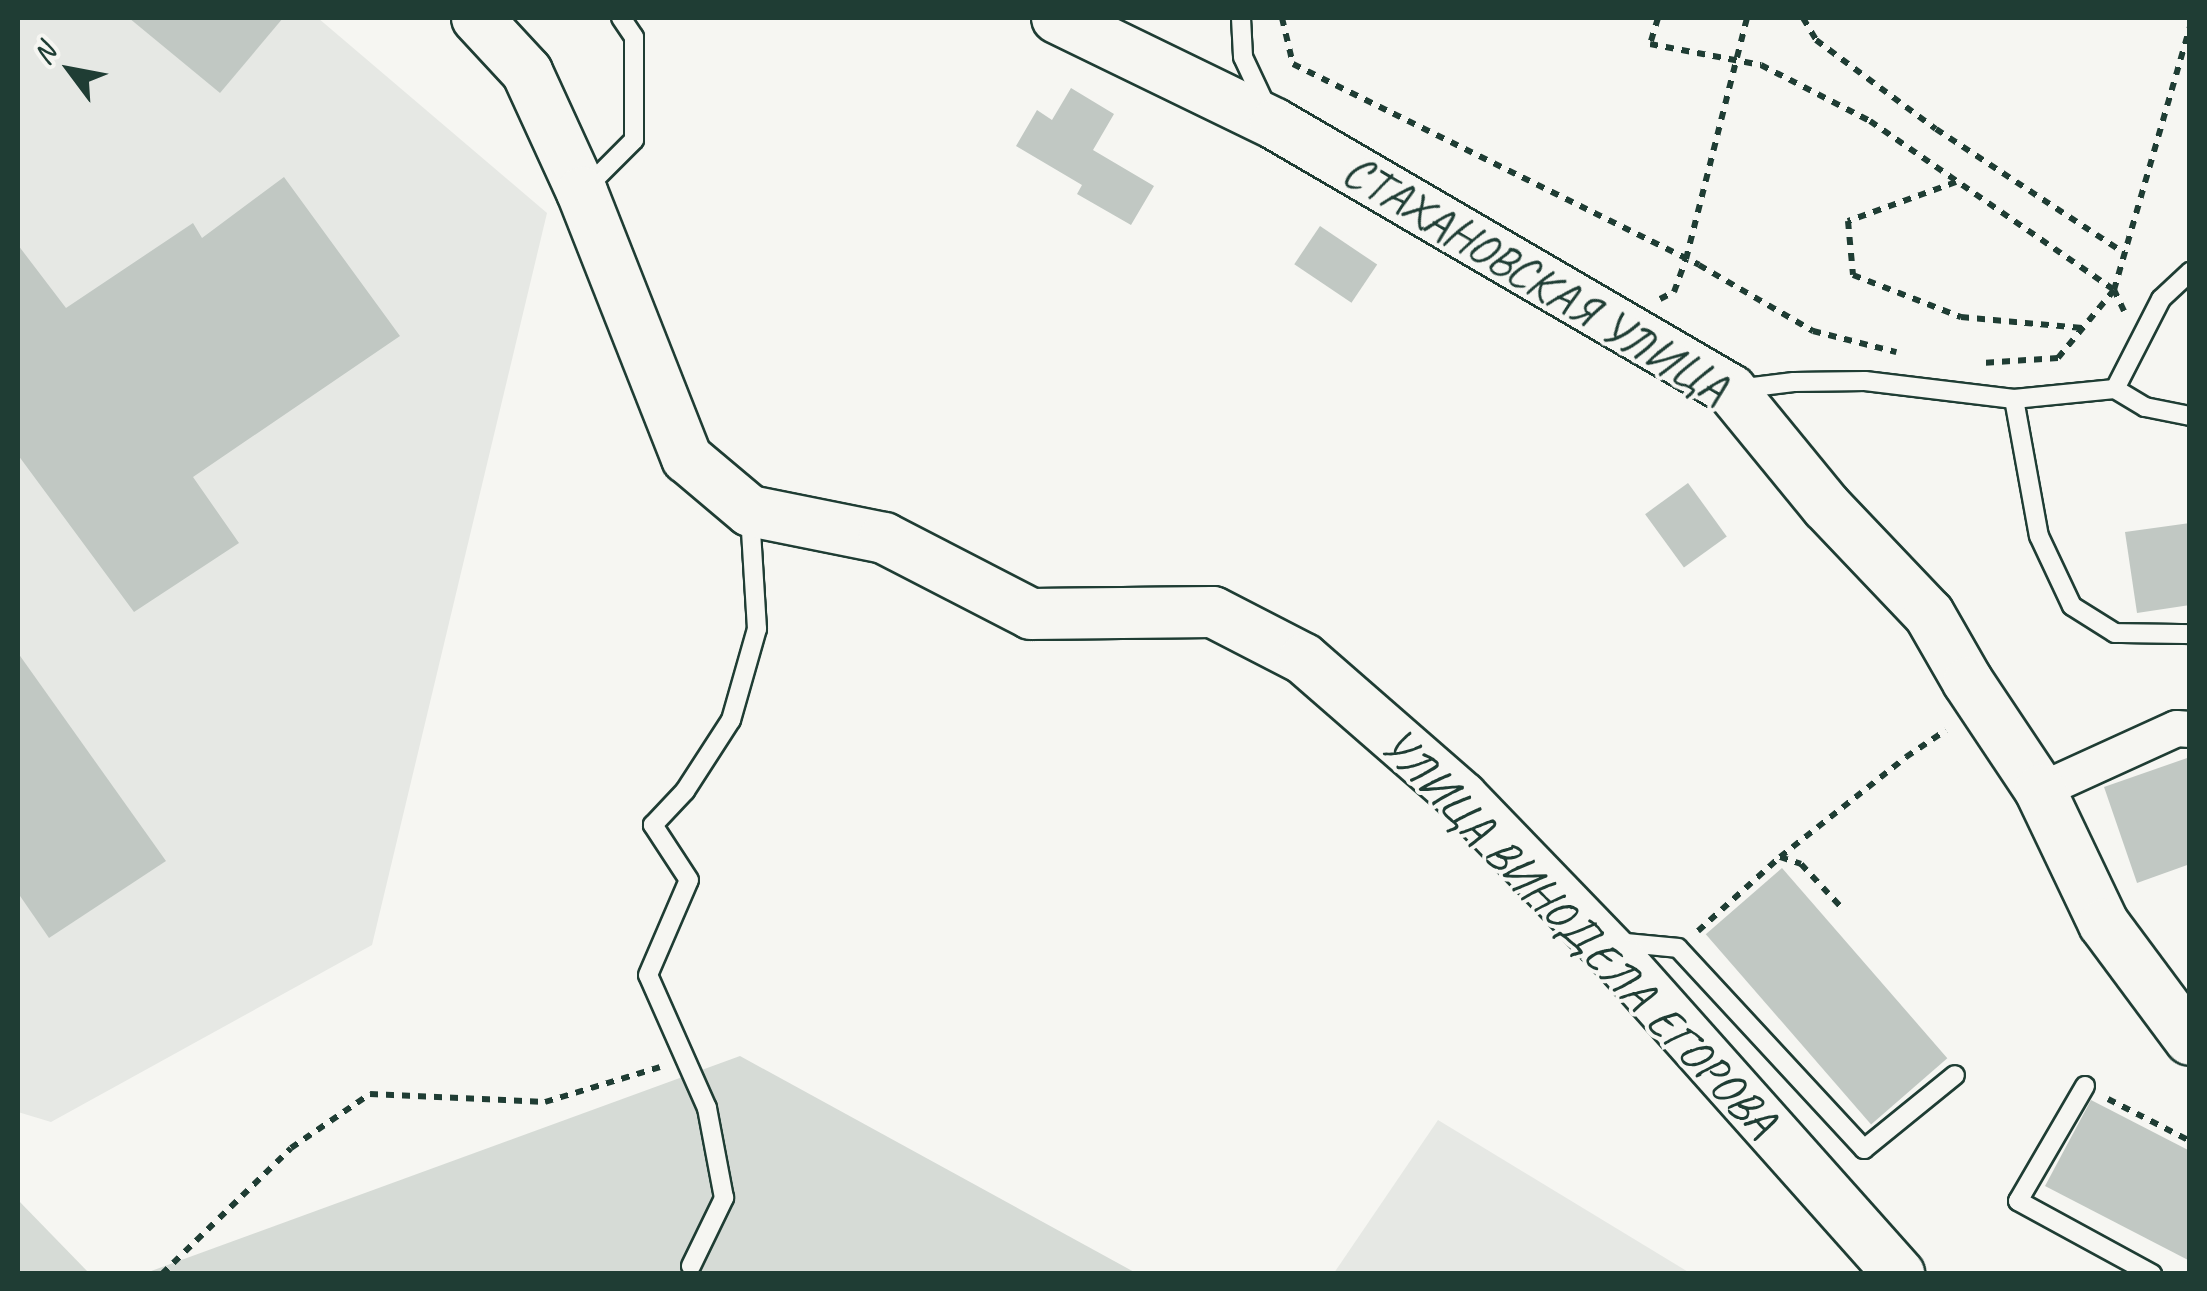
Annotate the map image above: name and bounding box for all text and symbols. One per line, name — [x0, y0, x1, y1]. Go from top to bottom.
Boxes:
north arrow — [20, 20, 120, 120]
text: N — [25, 37, 64, 70]
street label: СТАХАНОВСКАЯ УЛИЦА — [1333, 142, 1737, 416]
street label: УЛИЦА ВИНОДЕЛА ЕГОРОВА — [1368, 715, 1790, 1149]

